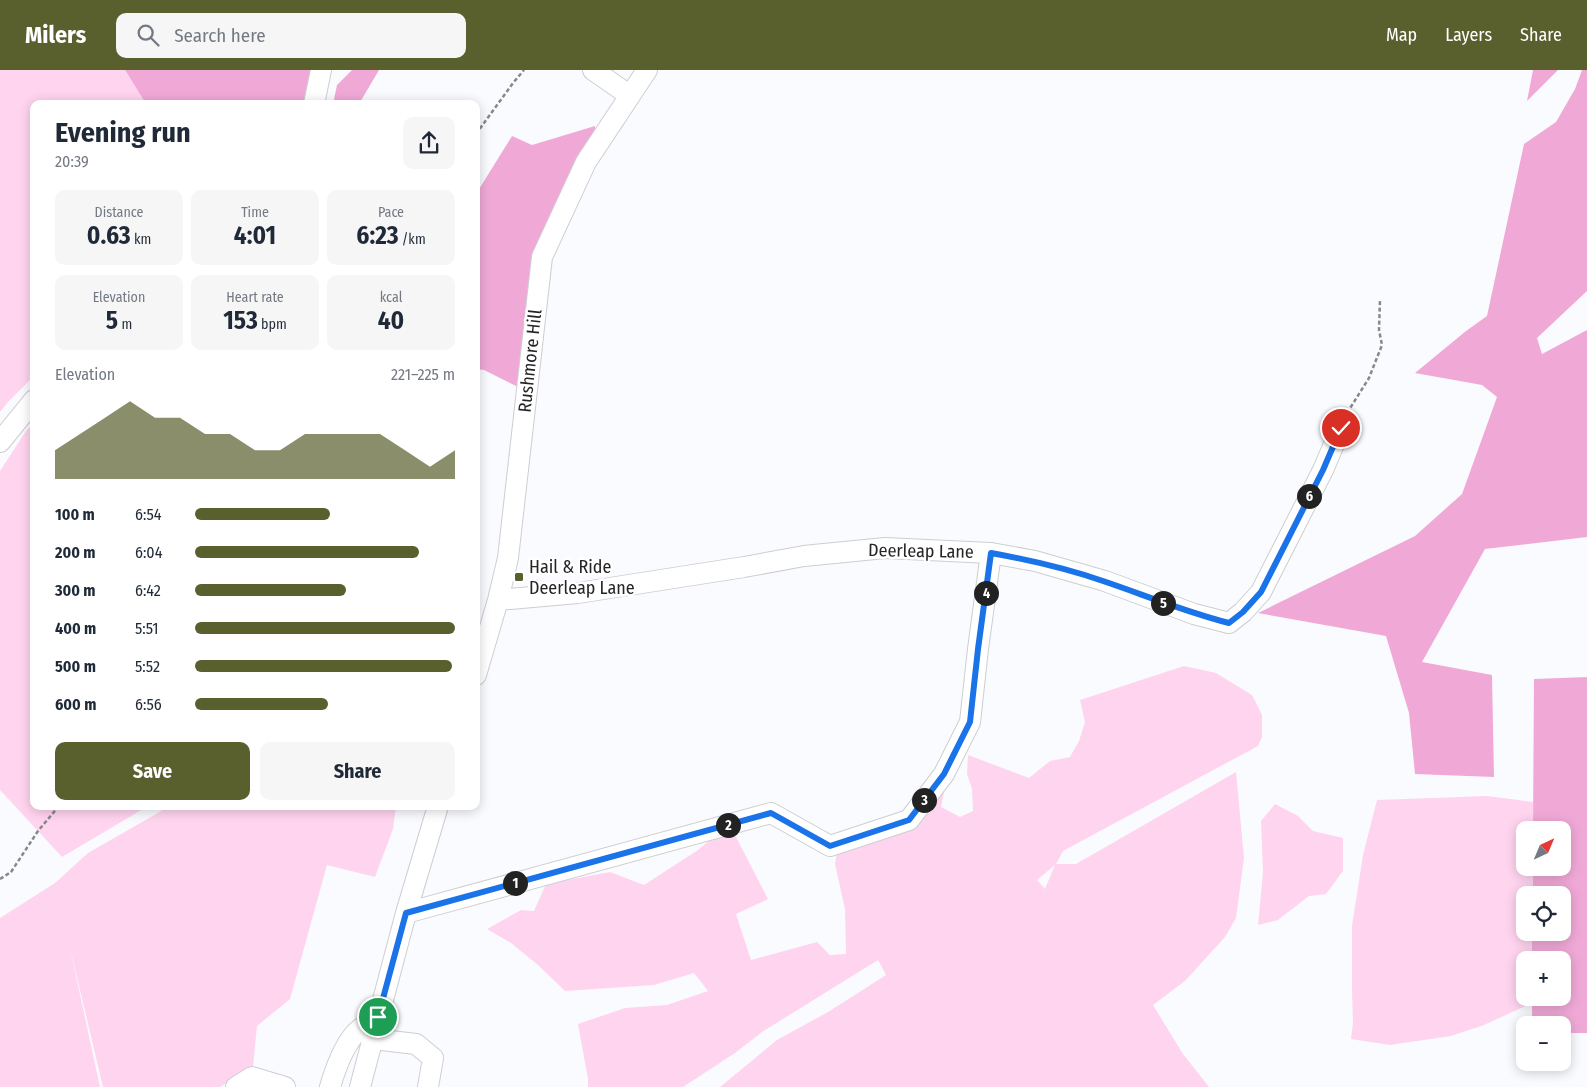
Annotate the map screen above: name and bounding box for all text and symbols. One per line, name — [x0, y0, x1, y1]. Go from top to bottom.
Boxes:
search box — [116, 13, 466, 58]
text: Milers — [25, 21, 86, 49]
icon: search — [134, 21, 162, 49]
text: Search here — [174, 24, 266, 47]
text: Map — [1386, 24, 1417, 46]
text: Layers — [1445, 24, 1492, 46]
text: Share — [1520, 24, 1562, 46]
text: Evening run — [55, 116, 191, 149]
button: share — [403, 117, 455, 169]
text: 20:39 — [55, 152, 89, 171]
text: Distance — [95, 204, 144, 221]
text: Time — [241, 204, 269, 221]
text: Pace — [378, 204, 404, 221]
text: 0.63 — [87, 221, 131, 251]
text: 4:01 — [234, 221, 276, 251]
text: 6:23 — [356, 221, 399, 251]
text: km — [131, 231, 151, 248]
text: /km — [399, 231, 426, 248]
text: Elevation — [93, 289, 145, 306]
text: Heart rate — [226, 289, 284, 306]
text: kcal — [380, 289, 402, 306]
text: 5 — [106, 306, 118, 336]
text: 153 — [223, 306, 258, 336]
text: 40 — [378, 306, 404, 336]
street label: Rushmore Hill — [514, 308, 546, 414]
text: m — [118, 316, 132, 333]
text: bpm — [258, 316, 287, 333]
text: Elevation — [55, 365, 115, 384]
text: 221–225 m — [391, 365, 455, 384]
pin — [1320, 407, 1362, 449]
icon: check — [1327, 414, 1355, 442]
pin: 6 — [1296, 484, 1322, 508]
text: 6 — [1306, 488, 1313, 505]
text: 100 m — [55, 505, 95, 524]
text: 6:54 — [135, 505, 161, 524]
street label: Deerleap Lane — [868, 539, 974, 563]
text: 200 m — [55, 543, 95, 562]
text: 6:04 — [135, 543, 162, 562]
place label: Hail & Ride Deerleap Lane — [529, 556, 635, 599]
marker: Hail & Ride Deerleap Lane — [513, 571, 525, 583]
pin: 4 — [974, 580, 998, 606]
text: 300 m — [55, 581, 96, 600]
text: 6:42 — [135, 581, 161, 600]
text: 4 — [983, 585, 990, 602]
pin: 5 — [1150, 590, 1176, 616]
text: 5 — [1160, 595, 1167, 612]
text: 400 m — [55, 619, 96, 638]
text: 5:51 — [135, 619, 159, 638]
text: 500 m — [55, 657, 96, 676]
text: 5:52 — [135, 657, 160, 676]
text: 600 m — [55, 695, 96, 714]
text: 6:56 — [135, 695, 162, 714]
button: Save — [55, 742, 250, 800]
button: Share — [260, 742, 455, 800]
pin: 3 — [912, 788, 936, 812]
text: 3 — [921, 792, 928, 809]
pin: 2 — [716, 812, 740, 838]
text: 2 — [725, 817, 732, 834]
north arrow — [1516, 821, 1571, 876]
map controls — [1516, 821, 1571, 1071]
pin: 1 — [502, 870, 528, 896]
text: 1 — [513, 875, 518, 892]
button: locate — [1516, 886, 1571, 941]
button: + — [1516, 951, 1571, 1006]
pin — [357, 996, 399, 1038]
icon: arrive — [364, 1003, 392, 1031]
button: − — [1516, 1016, 1571, 1071]

